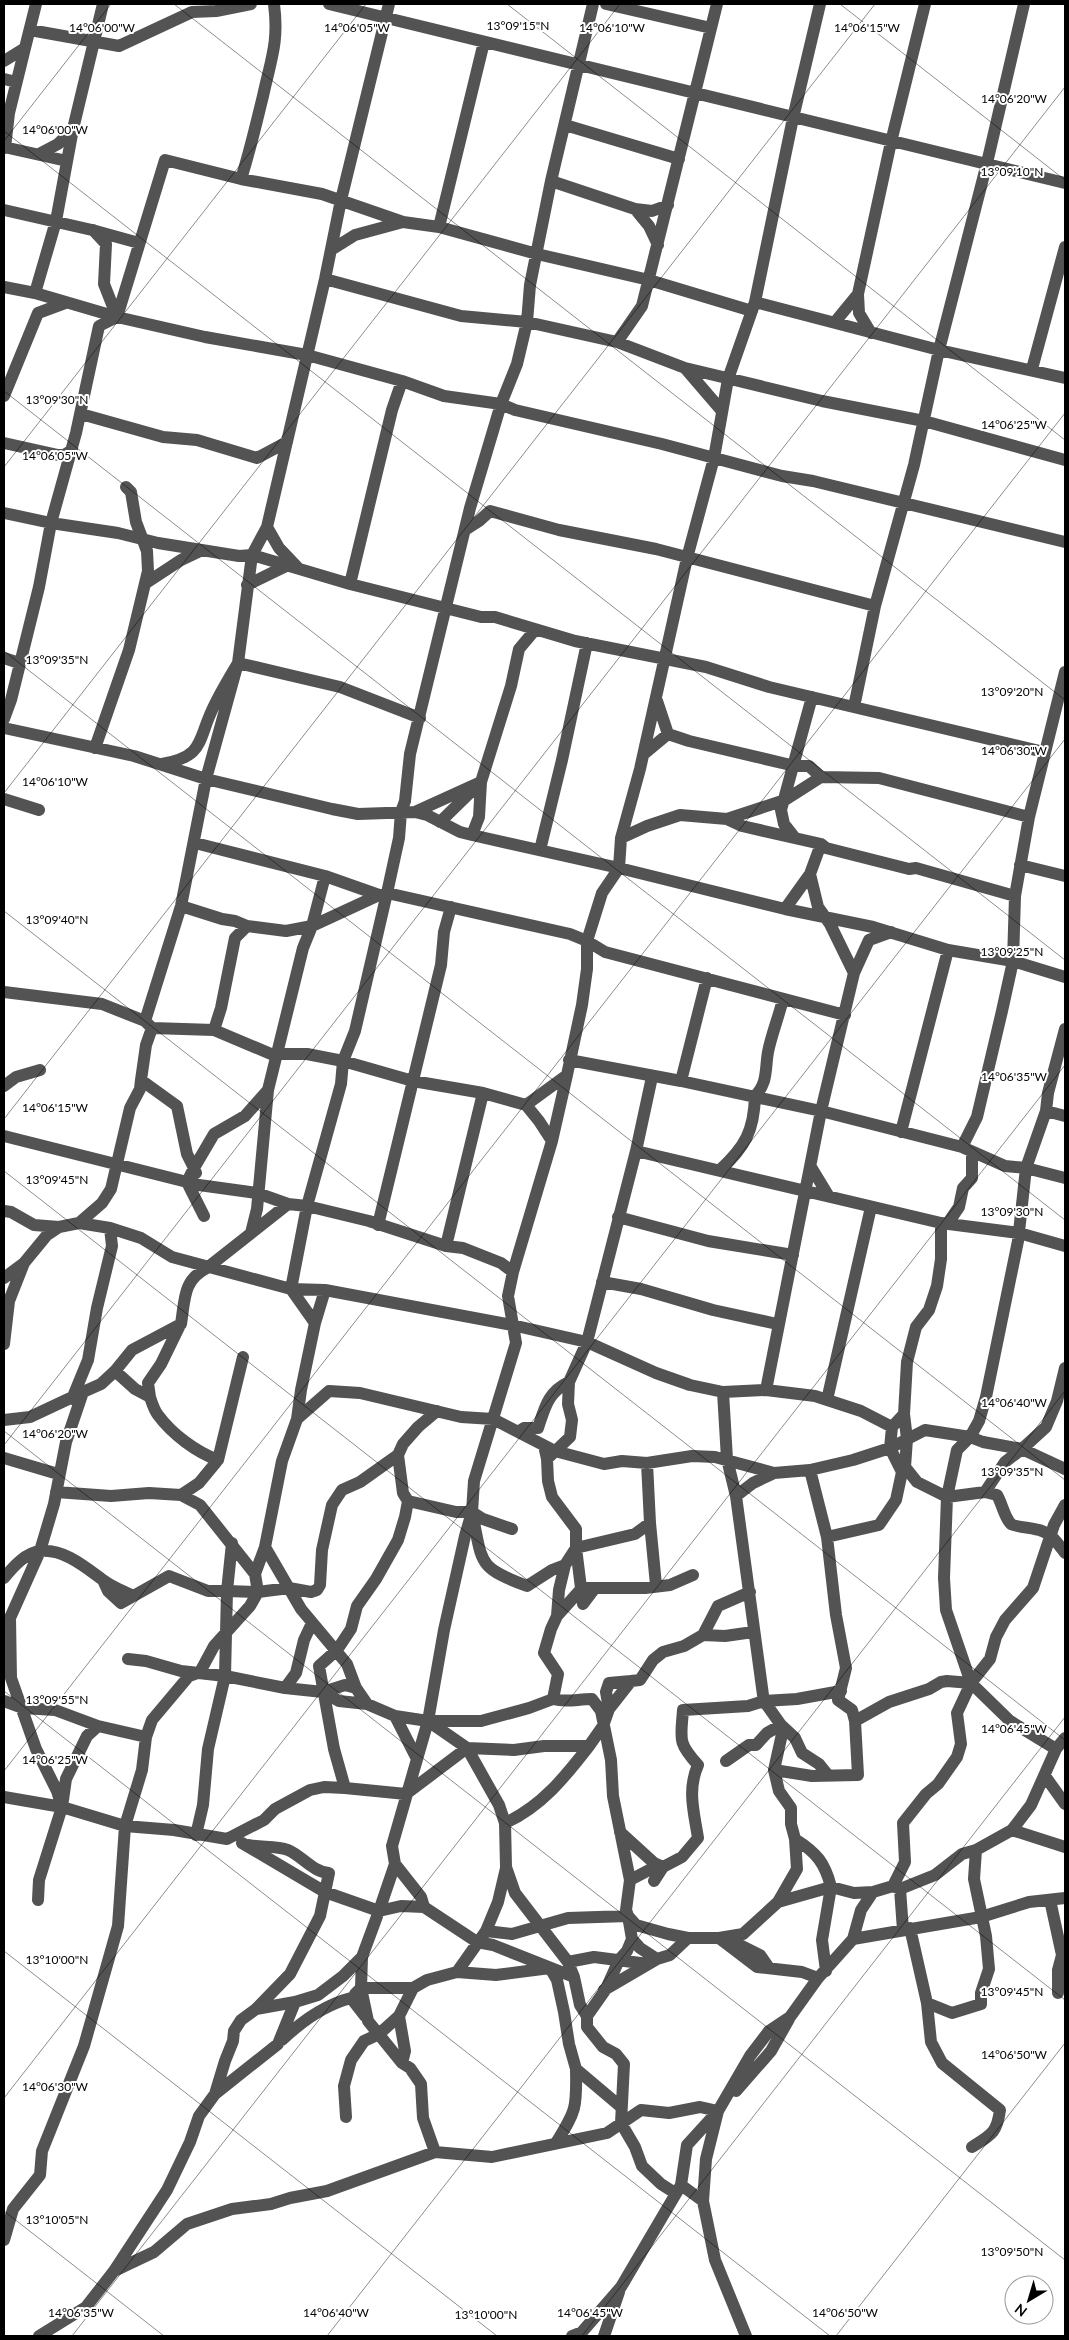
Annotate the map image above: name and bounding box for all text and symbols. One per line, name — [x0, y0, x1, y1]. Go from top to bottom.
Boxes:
text: 13°09'15"N — [487, 18, 549, 33]
text: 14°06'00"W — [69, 20, 136, 35]
text: 14°06'05"W — [324, 20, 391, 35]
text: 14°06'10"W — [579, 20, 646, 35]
text: 14°06'15"W — [834, 20, 901, 35]
text: 14°06'20"W — [981, 91, 1048, 106]
text: 14°06'00"W — [22, 122, 89, 137]
text: 13°09'10"N — [981, 164, 1043, 179]
text: 13°09'30"N — [26, 392, 88, 407]
text: 14°06'25"W — [981, 417, 1048, 432]
text: 14°06'05"W — [22, 448, 89, 463]
text: 13°09'35"N — [26, 652, 88, 667]
text: 13°09'20"N — [981, 684, 1043, 699]
text: 14°06'30"W — [981, 743, 1048, 758]
text: 14°06'10"W — [22, 774, 89, 789]
text: 13°09'40"N — [26, 912, 88, 927]
text: 13°09'25"N — [981, 944, 1043, 959]
text: 14°06'35"W — [981, 1069, 1048, 1084]
text: 14°06'15"W — [22, 1100, 89, 1115]
text: 13°09'45"N — [26, 1172, 88, 1187]
text: 13°09'30"N — [981, 1204, 1043, 1219]
text: 14°06'40"W — [981, 1395, 1048, 1410]
text: 14°06'20"W — [22, 1426, 89, 1441]
text: 13°09'35"N — [981, 1464, 1043, 1479]
text: 13°09'55"N — [26, 1692, 88, 1707]
text: 14°06'45"W — [981, 1721, 1048, 1736]
text: 14°06'25"W — [22, 1752, 89, 1767]
text: 13°10'00"N — [26, 1952, 88, 1967]
text: 13°09'45"N — [981, 1984, 1043, 1999]
text: 14°06'50"W — [981, 2047, 1048, 2062]
text: 14°06'30"W — [22, 2079, 89, 2094]
text: 13°10'05"N — [26, 2212, 88, 2227]
text: 13°09'50"N — [981, 2244, 1043, 2259]
north arrow — [1004, 2275, 1054, 2325]
text: N — [1011, 2301, 1030, 2321]
text: 14°06'35"W — [48, 2305, 115, 2320]
text: 14°06'40"W — [303, 2305, 370, 2320]
text: 14°06'45"W — [557, 2305, 624, 2320]
text: 14°06'50"W — [812, 2305, 879, 2320]
text: 13°10'00"N — [455, 2307, 517, 2322]

